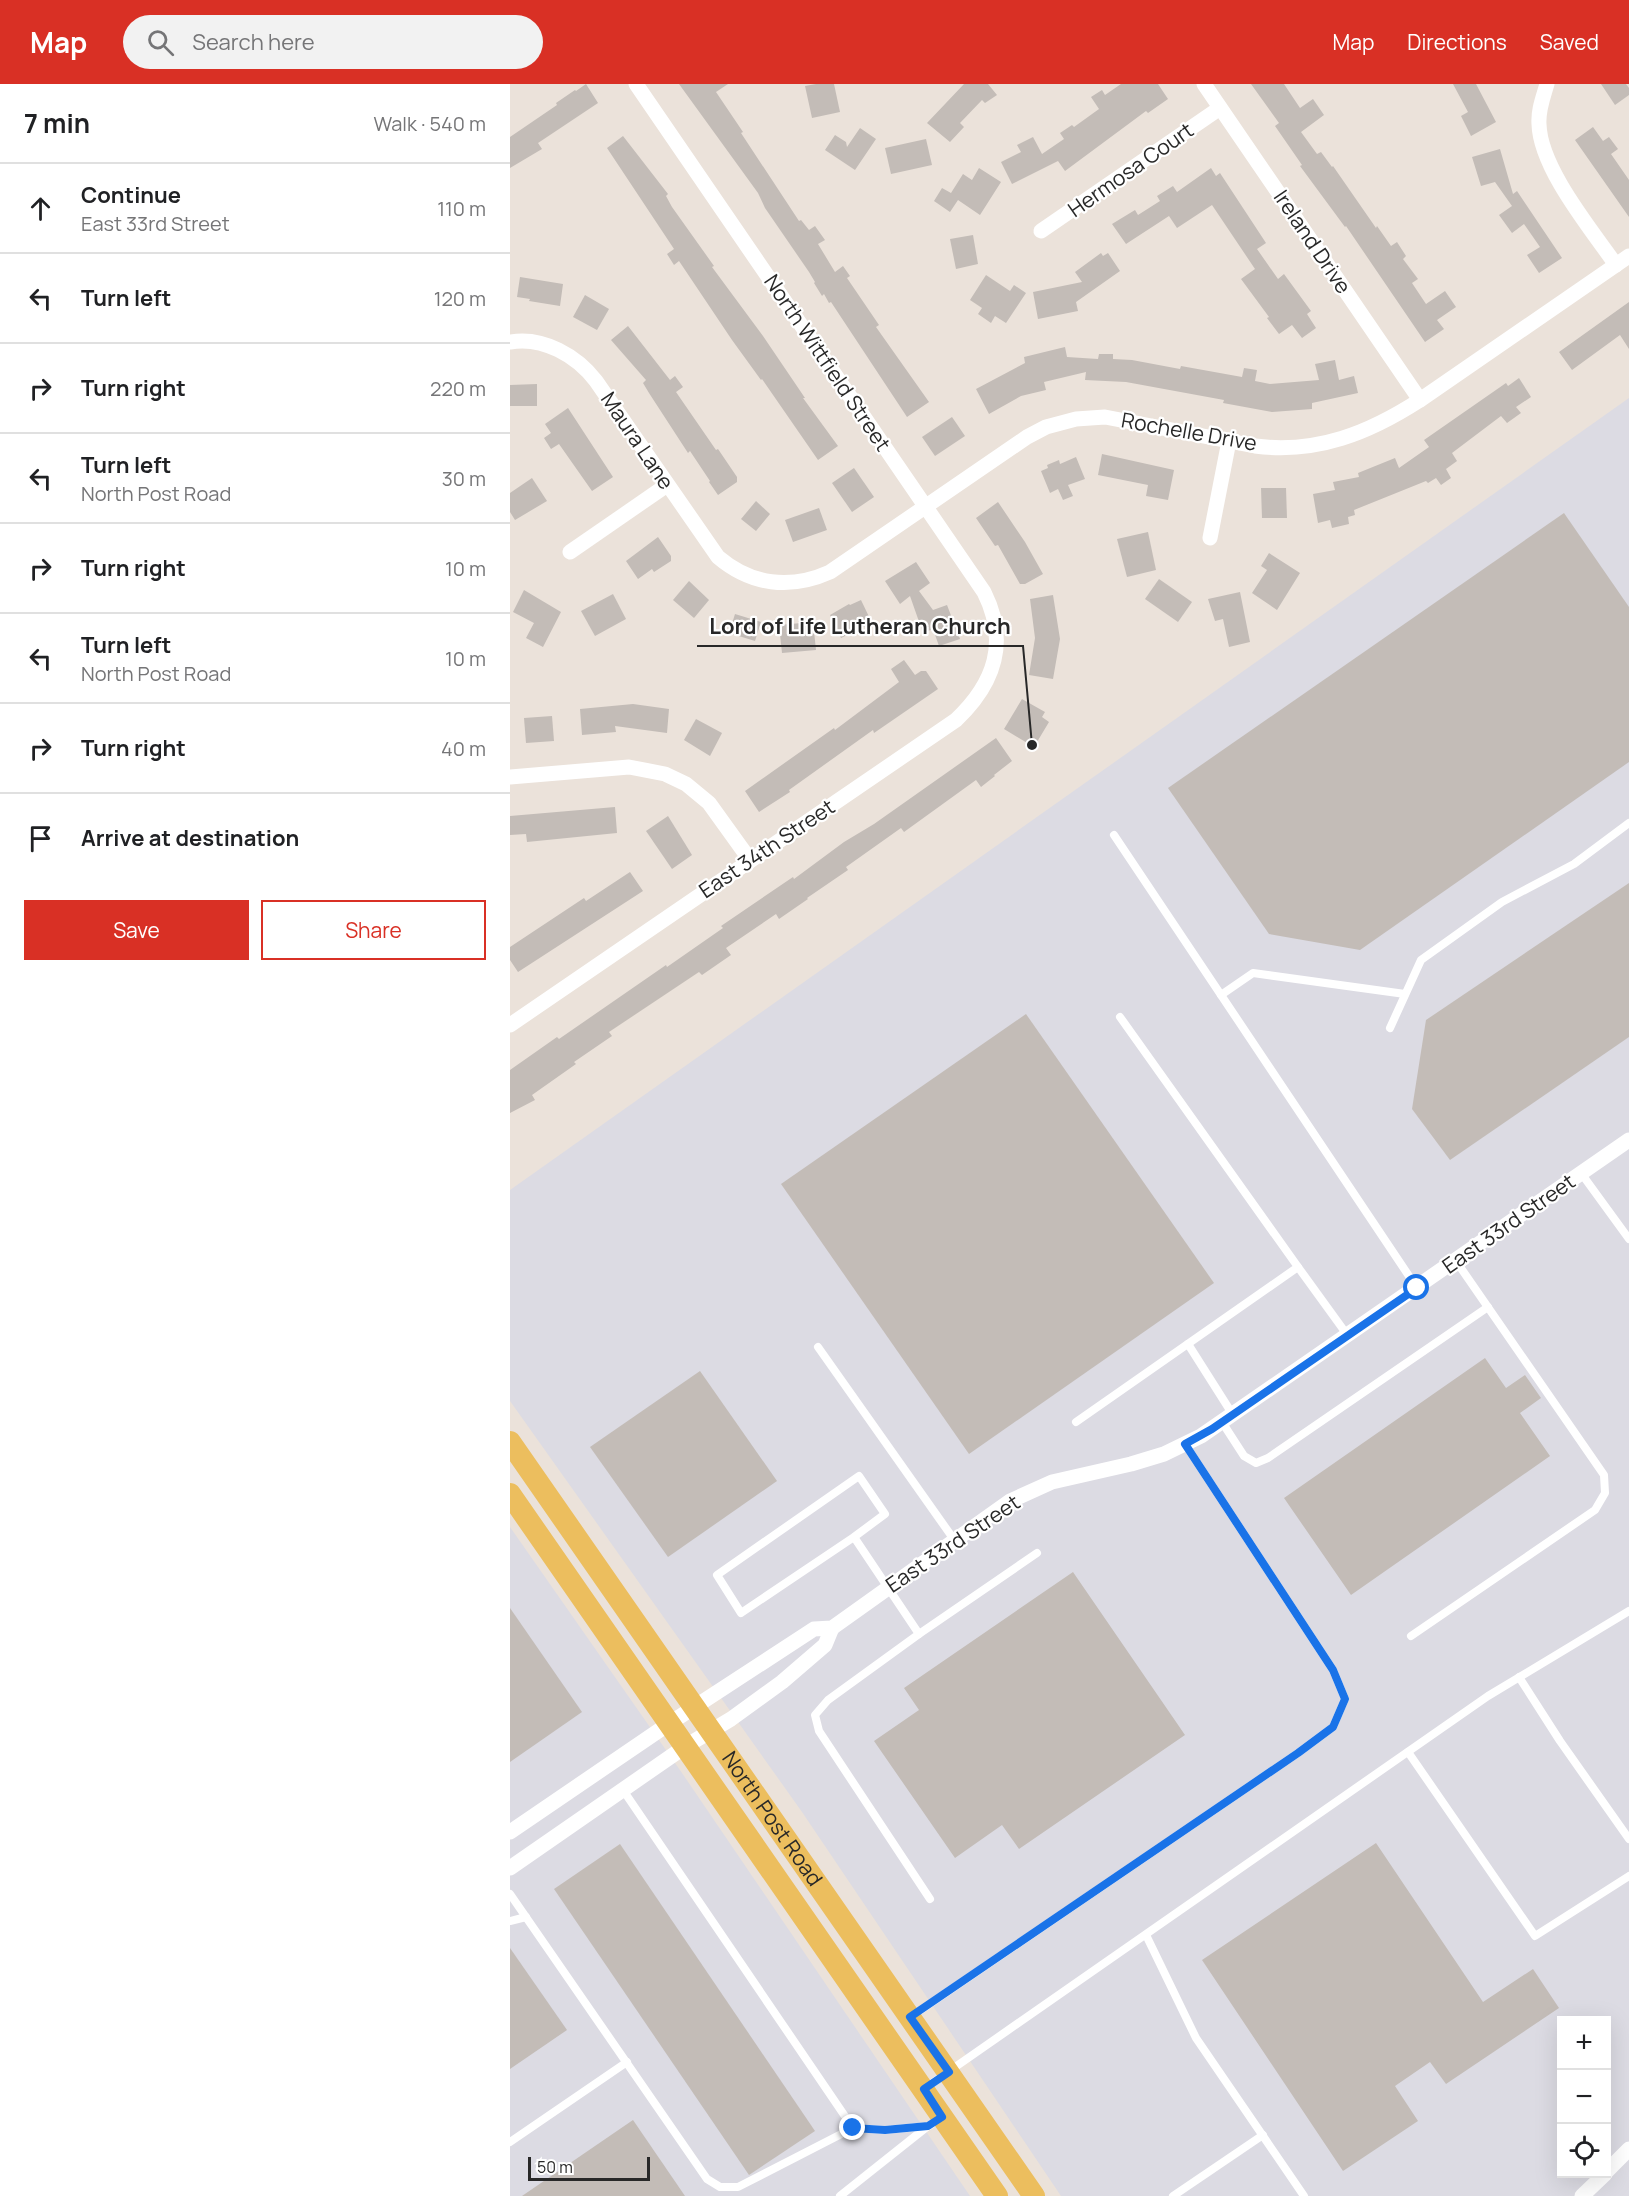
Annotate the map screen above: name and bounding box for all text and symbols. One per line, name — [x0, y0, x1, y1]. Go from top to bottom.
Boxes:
search box — [123, 15, 543, 69]
text: Map — [30, 23, 87, 61]
icon: search — [144, 26, 177, 59]
text: Search here — [192, 27, 315, 57]
text: Map — [1333, 28, 1374, 56]
text: Directions — [1407, 28, 1507, 56]
text: Saved — [1540, 28, 1599, 56]
text: 7 min — [24, 105, 90, 141]
text: Walk · 540 m — [373, 110, 486, 137]
street label: Hermosa Court — [1062, 116, 1199, 223]
text: Continue — [81, 180, 181, 210]
street label: Ireland Drive — [1268, 184, 1358, 299]
icon: ahead — [24, 192, 57, 225]
text: 110 m — [437, 195, 486, 222]
text: East 33rd Street — [81, 210, 230, 237]
street label: North Wittfield Street — [758, 269, 897, 456]
icon: left — [24, 282, 57, 315]
text: Turn left — [81, 283, 171, 313]
text: 120 m — [434, 285, 486, 312]
icon: right — [24, 372, 57, 405]
text: Turn right — [81, 373, 186, 403]
text: 220 m — [430, 375, 486, 402]
street label: Maura Lane — [595, 386, 681, 495]
street label: Rochelle Drive — [1119, 405, 1259, 457]
text: Turn left — [81, 450, 171, 480]
icon: left — [24, 462, 57, 495]
text: 30 m — [442, 465, 486, 492]
text: North Post Road — [81, 480, 231, 507]
icon: right — [24, 552, 57, 585]
text: Turn right — [81, 553, 186, 583]
text: 10 m — [445, 555, 486, 582]
callout: Lord of Life Lutheran Church — [697, 606, 1023, 646]
text: Lord of Life Lutheran Church — [709, 611, 1011, 641]
text: Turn left — [81, 630, 171, 660]
icon: left — [24, 642, 57, 675]
text: 10 m — [445, 645, 486, 672]
text: North Post Road — [81, 660, 231, 687]
icon: right — [24, 732, 57, 765]
text: Turn right — [81, 733, 186, 763]
text: 40 m — [441, 735, 486, 762]
street label: East 34th Street — [693, 792, 840, 904]
icon: arrive — [24, 822, 57, 855]
text: Arrive at destination — [81, 823, 299, 853]
button: Save — [24, 900, 249, 960]
button: Share — [261, 900, 486, 960]
street label: East 33rd Street — [1436, 1167, 1580, 1279]
route start — [1403, 1274, 1429, 1300]
street label: East 33rd Street — [880, 1488, 1025, 1598]
street label: North Post Road — [716, 1746, 829, 1891]
map controls — [1557, 2016, 1611, 2178]
button: + — [1557, 2016, 1611, 2070]
button: − — [1557, 2070, 1611, 2124]
route end — [839, 2114, 865, 2140]
button: locate — [1557, 2124, 1611, 2178]
scale bar — [528, 2154, 650, 2182]
text: 50 m — [537, 2156, 573, 2178]

